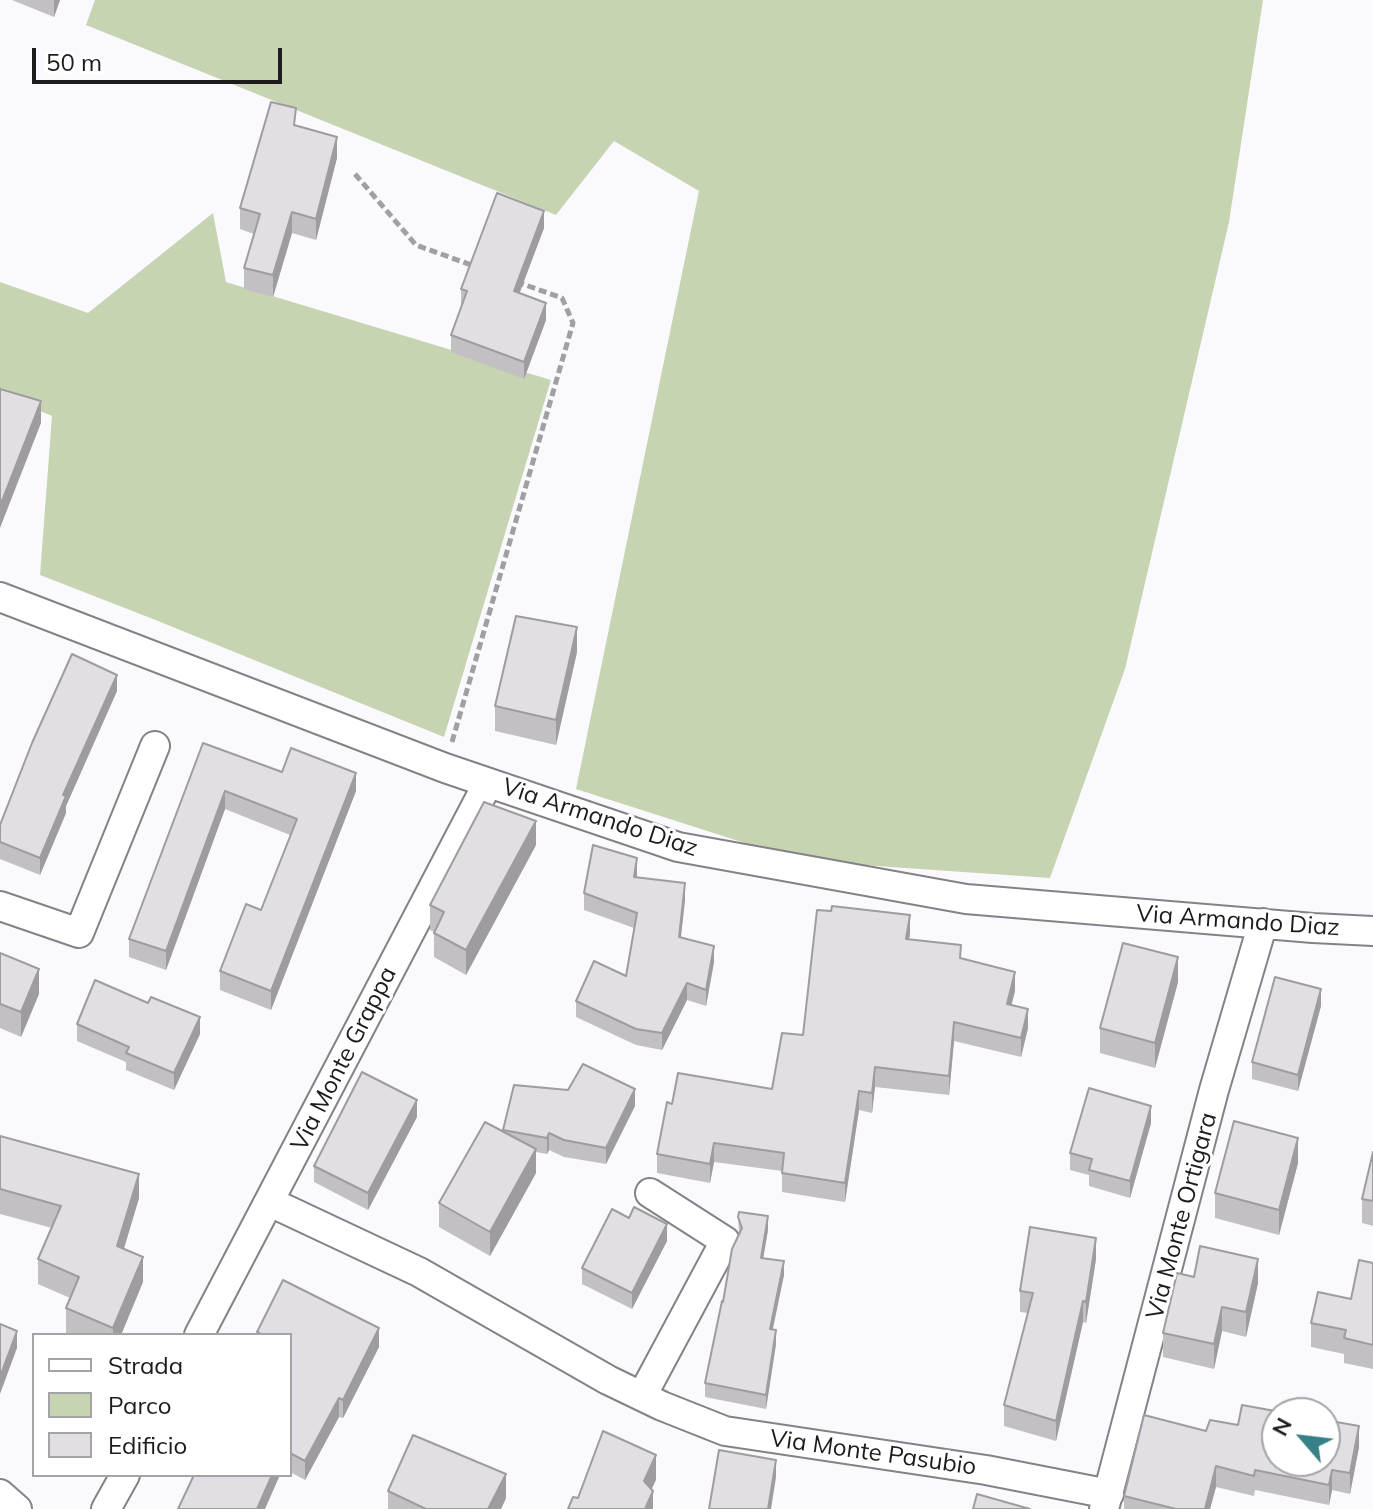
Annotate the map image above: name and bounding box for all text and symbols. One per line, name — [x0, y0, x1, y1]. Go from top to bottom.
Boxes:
scale bar — [36, 32, 286, 82]
text: 50 m — [46, 47, 102, 77]
street label: Via Armando Diaz — [499, 773, 701, 863]
street label: Via Armando Diaz — [1135, 900, 1341, 942]
street label: Via Monte Grappa — [285, 962, 403, 1156]
street label: Via Monte Ortigara — [1141, 1109, 1223, 1323]
legend — [32, 1333, 292, 1477]
text: Strada — [108, 1350, 183, 1380]
text: Parco — [108, 1390, 171, 1420]
north arrow — [1261, 1397, 1341, 1477]
text: N — [1265, 1413, 1298, 1441]
street label: Via Monte Pasubio — [768, 1424, 978, 1482]
text: Edificio — [108, 1430, 187, 1460]

